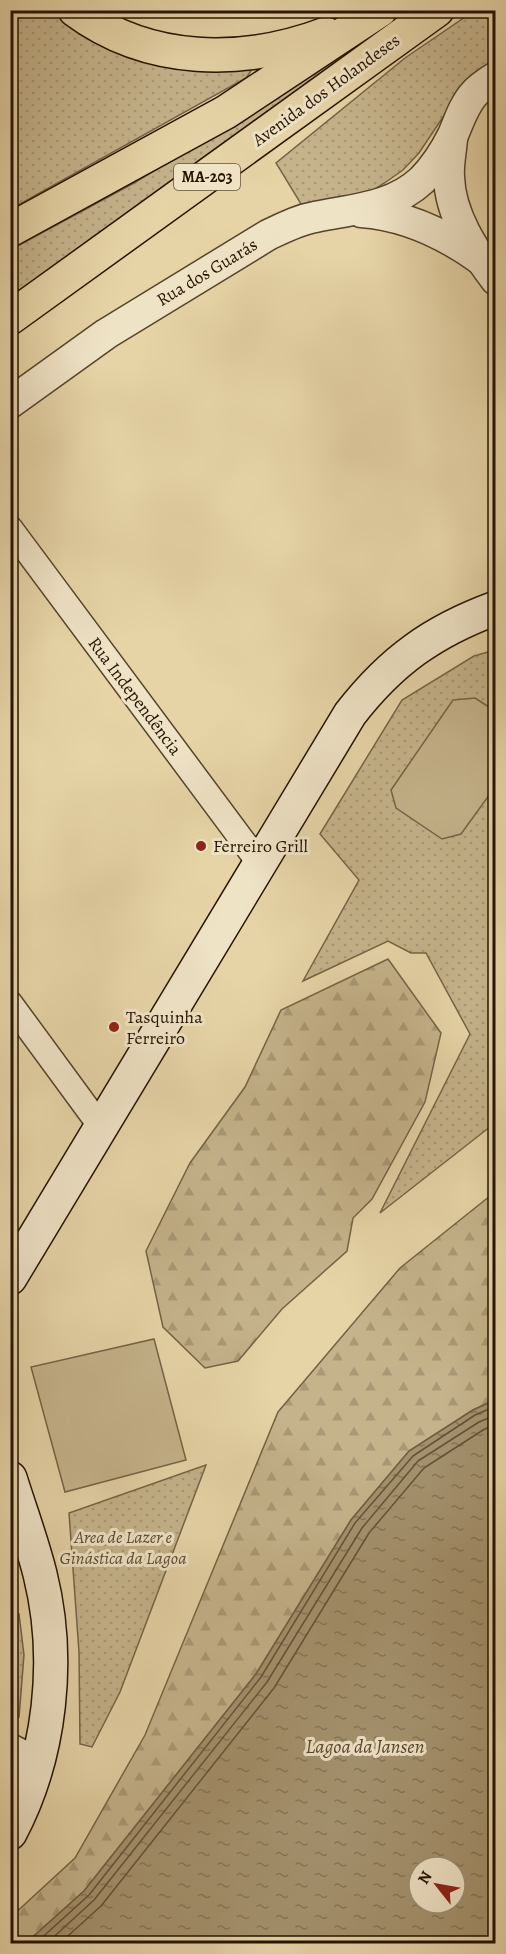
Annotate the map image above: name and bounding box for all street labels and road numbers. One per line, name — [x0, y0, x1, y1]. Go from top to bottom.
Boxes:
street label: Avenida dos Holandeses — [247, 28, 405, 152]
road number: MA-203 — [174, 164, 240, 190]
street label: Rua dos Guarás — [152, 232, 262, 312]
street label: Rua Independência — [83, 632, 188, 760]

